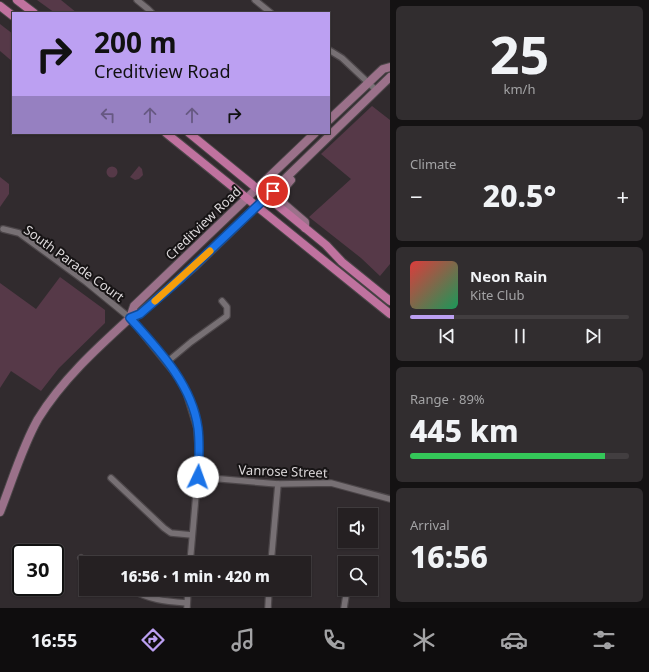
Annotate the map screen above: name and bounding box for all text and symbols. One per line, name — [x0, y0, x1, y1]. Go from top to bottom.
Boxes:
text: 25 — [490, 18, 549, 89]
text: 200 m — [94, 23, 177, 61]
icon: right — [28, 28, 80, 80]
text: Creditview Road — [94, 59, 230, 83]
text: km/h — [504, 80, 535, 98]
icon: left — [97, 104, 119, 126]
icon: ahead — [139, 104, 161, 126]
icon: ahead — [181, 104, 203, 126]
icon: right — [223, 104, 245, 126]
text: Climate — [410, 155, 456, 173]
pin — [256, 174, 290, 208]
text: 20.5° — [483, 175, 556, 216]
icon: arrive — [262, 180, 284, 202]
text: − — [410, 181, 423, 211]
text: + — [616, 181, 629, 211]
street label: Creditview Road — [161, 182, 245, 264]
street label: South Parade Court — [20, 221, 128, 306]
text: Neon Rain — [470, 266, 547, 286]
text: Kite Club — [470, 286, 524, 304]
icon: previous — [436, 325, 458, 347]
icon: pause — [509, 325, 531, 347]
icon: next — [582, 325, 604, 347]
text: Range · 89% — [410, 390, 485, 408]
text: 445 km — [410, 410, 519, 451]
position arrow — [177, 456, 219, 498]
street label: Vanrose Street — [238, 460, 328, 482]
map controls — [338, 508, 378, 596]
button: sound — [338, 508, 378, 548]
text: Arrival — [410, 516, 450, 534]
text: 16:56 — [410, 536, 488, 577]
speed limit sign: 30 — [12, 544, 64, 596]
button: search — [338, 556, 378, 596]
text: 16:56 · 1 min · 420 m — [120, 566, 270, 586]
icon: directions — [139, 626, 167, 654]
icon: music — [229, 626, 257, 654]
icon: phone — [320, 626, 348, 654]
icon: climate — [410, 626, 438, 654]
icon: car — [500, 626, 528, 654]
icon: filters — [590, 626, 618, 654]
text: 16:55 — [31, 628, 77, 652]

